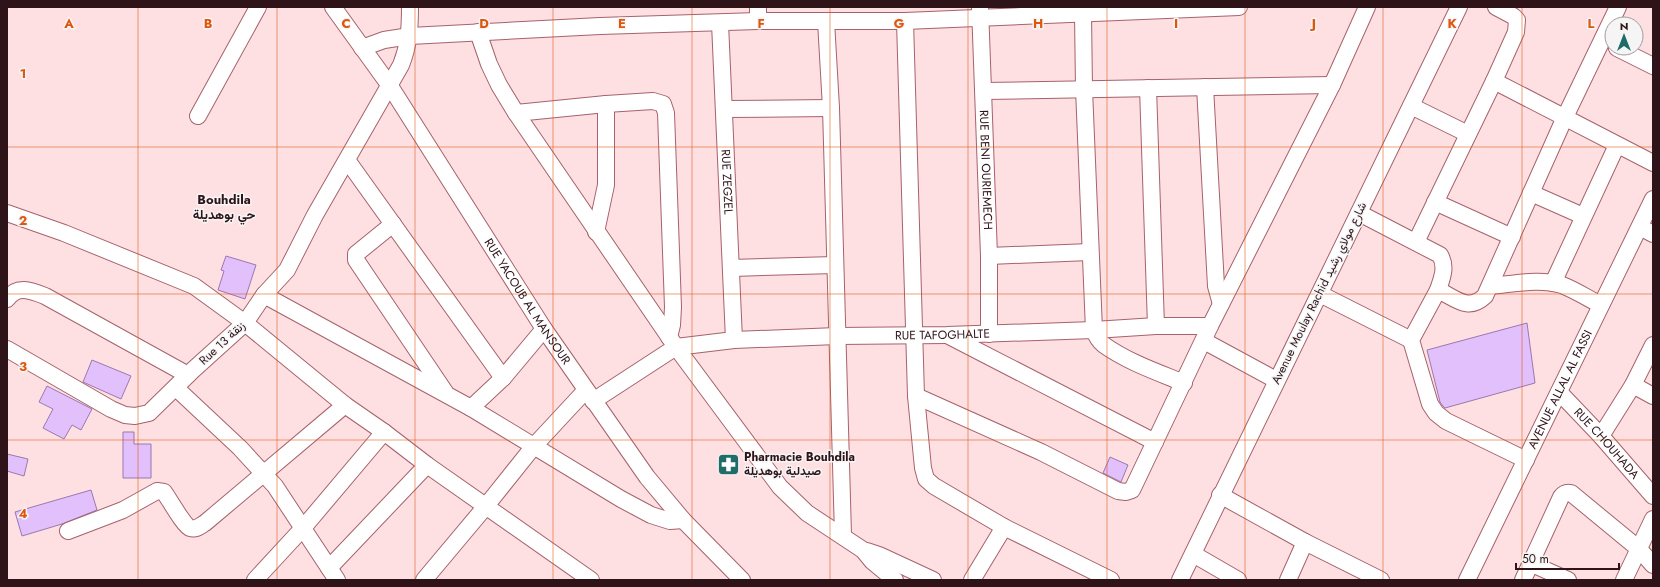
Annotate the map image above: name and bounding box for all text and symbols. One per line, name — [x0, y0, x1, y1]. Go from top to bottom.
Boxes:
text: A — [63, 14, 74, 33]
text: B — [204, 14, 213, 33]
text: C — [341, 14, 351, 33]
text: D — [479, 14, 489, 33]
text: E — [618, 14, 626, 33]
text: F — [757, 14, 765, 33]
text: G — [894, 14, 905, 33]
text: H — [1033, 14, 1043, 33]
text: I — [1174, 14, 1178, 33]
text: J — [1309, 14, 1316, 33]
text: K — [1447, 14, 1457, 33]
text: L — [1588, 14, 1595, 33]
north arrow — [1604, 16, 1644, 56]
text: N — [1620, 18, 1628, 34]
text: 1 — [20, 64, 26, 83]
street label: RUE BENI OURIEMECH — [975, 110, 997, 230]
street label: RUE ZEGZEL — [717, 149, 737, 215]
district label: Bouhdila حي بوهديلة — [193, 190, 255, 225]
street label: Avenue Moulay Rachid شارع مولاي رشيد — [1267, 199, 1372, 388]
text: 2 — [19, 211, 27, 230]
street label: RUE YACOUB AL MANSOUR — [480, 235, 575, 368]
street label: Rue 13 زنقة — [195, 317, 249, 369]
street label: RUE TAFOGHALTE — [895, 325, 990, 344]
street label: AVENUE ALLAL AL FASSI — [1523, 327, 1597, 452]
text: 3 — [19, 357, 27, 376]
street label: RUE CHOUHADA — [1570, 404, 1644, 483]
place label: Pharmacie Bouhdila صيدلية بوهديلة — [744, 448, 855, 480]
pharmacy icon: Pharmacie Bouhdila صيدلية بوهديلة — [716, 451, 742, 477]
text: 4 — [18, 504, 28, 523]
scale bar — [1516, 545, 1619, 571]
text: 50 m — [1522, 550, 1549, 568]

